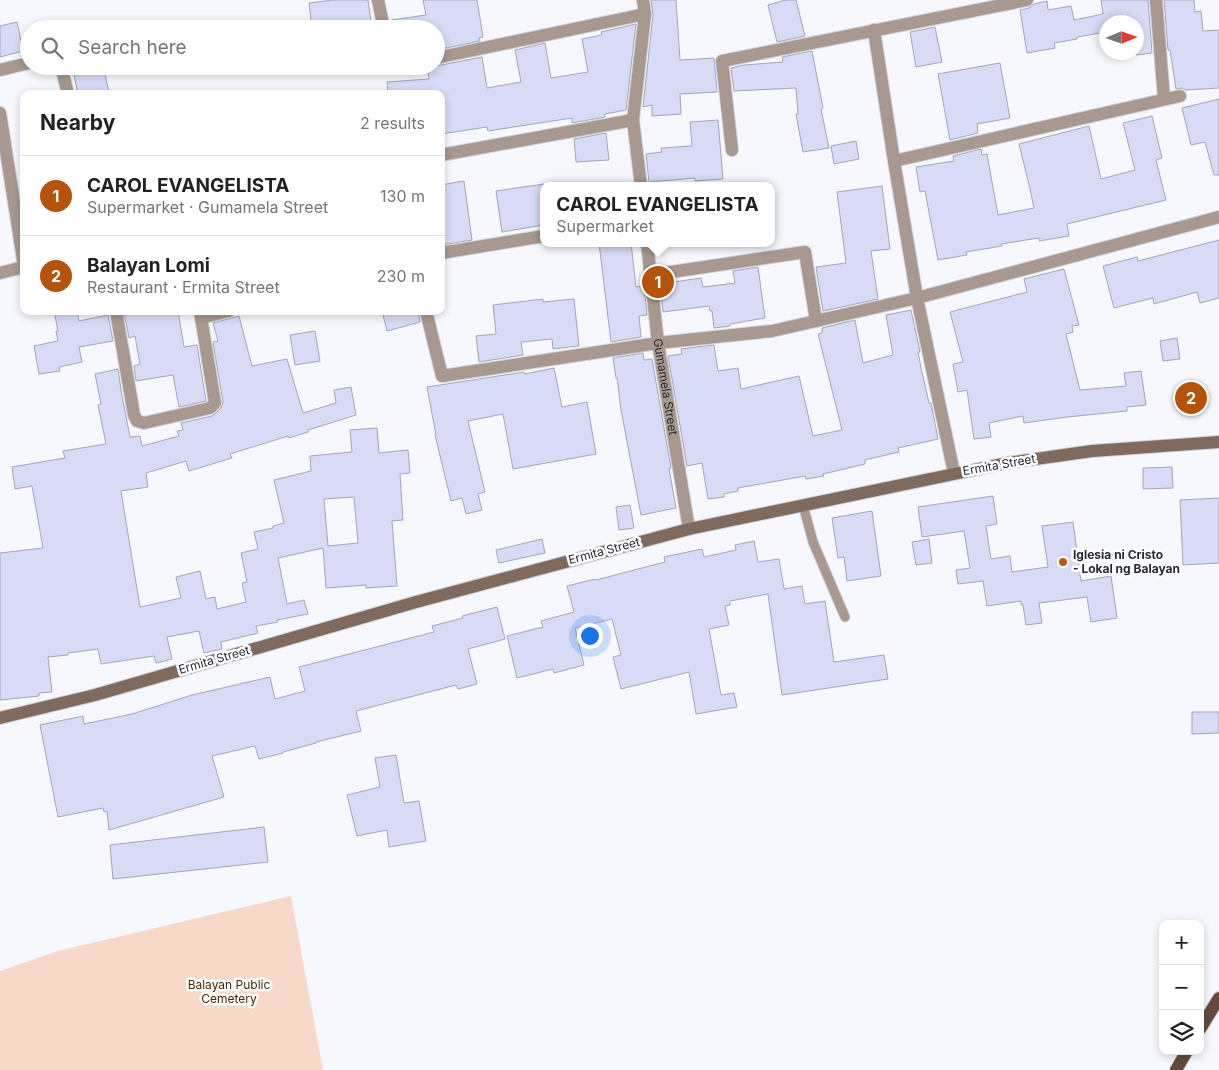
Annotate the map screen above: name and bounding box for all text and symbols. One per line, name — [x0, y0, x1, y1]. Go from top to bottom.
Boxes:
north arrow — [1099, 15, 1144, 60]
search box — [20, 20, 445, 75]
icon: search — [38, 34, 66, 62]
text: Search here — [78, 36, 187, 59]
text: Nearby — [40, 110, 115, 135]
text: 2 results — [360, 113, 425, 133]
text: CAROL EVANGELISTA — [87, 174, 289, 197]
popup — [540, 182, 775, 247]
text: 1 — [53, 186, 59, 206]
text: 130 m — [380, 186, 425, 206]
text: CAROL EVANGELISTA — [556, 193, 759, 216]
text: Supermarket · Gumamela Street — [87, 197, 328, 217]
text: Supermarket — [556, 216, 654, 236]
text: Balayan Lomi — [87, 254, 210, 277]
pin: 1 — [642, 263, 674, 301]
text: 2 — [51, 266, 61, 286]
text: 230 m — [377, 266, 425, 286]
text: Restaurant · Ermita Street — [87, 277, 280, 297]
street label: Gumamela Street — [651, 338, 681, 436]
pin: 2 — [1175, 379, 1207, 417]
street label: Ermita Street — [962, 451, 1036, 478]
street label: Ermita Street — [567, 534, 641, 567]
place label: Iglesia ni Cristo - Lokal ng Balayan — [1073, 547, 1180, 576]
marker: Iglesia ni Cristo - Lokal ng Balayan — [1057, 556, 1069, 568]
your location — [577, 623, 603, 649]
street label: Ermita Street — [177, 642, 251, 677]
map controls — [1159, 920, 1204, 1055]
button: + — [1159, 920, 1204, 965]
button: − — [1159, 965, 1204, 1010]
park label: Balayan Public Cemetery — [188, 977, 271, 1006]
button: layers — [1159, 1010, 1204, 1055]

